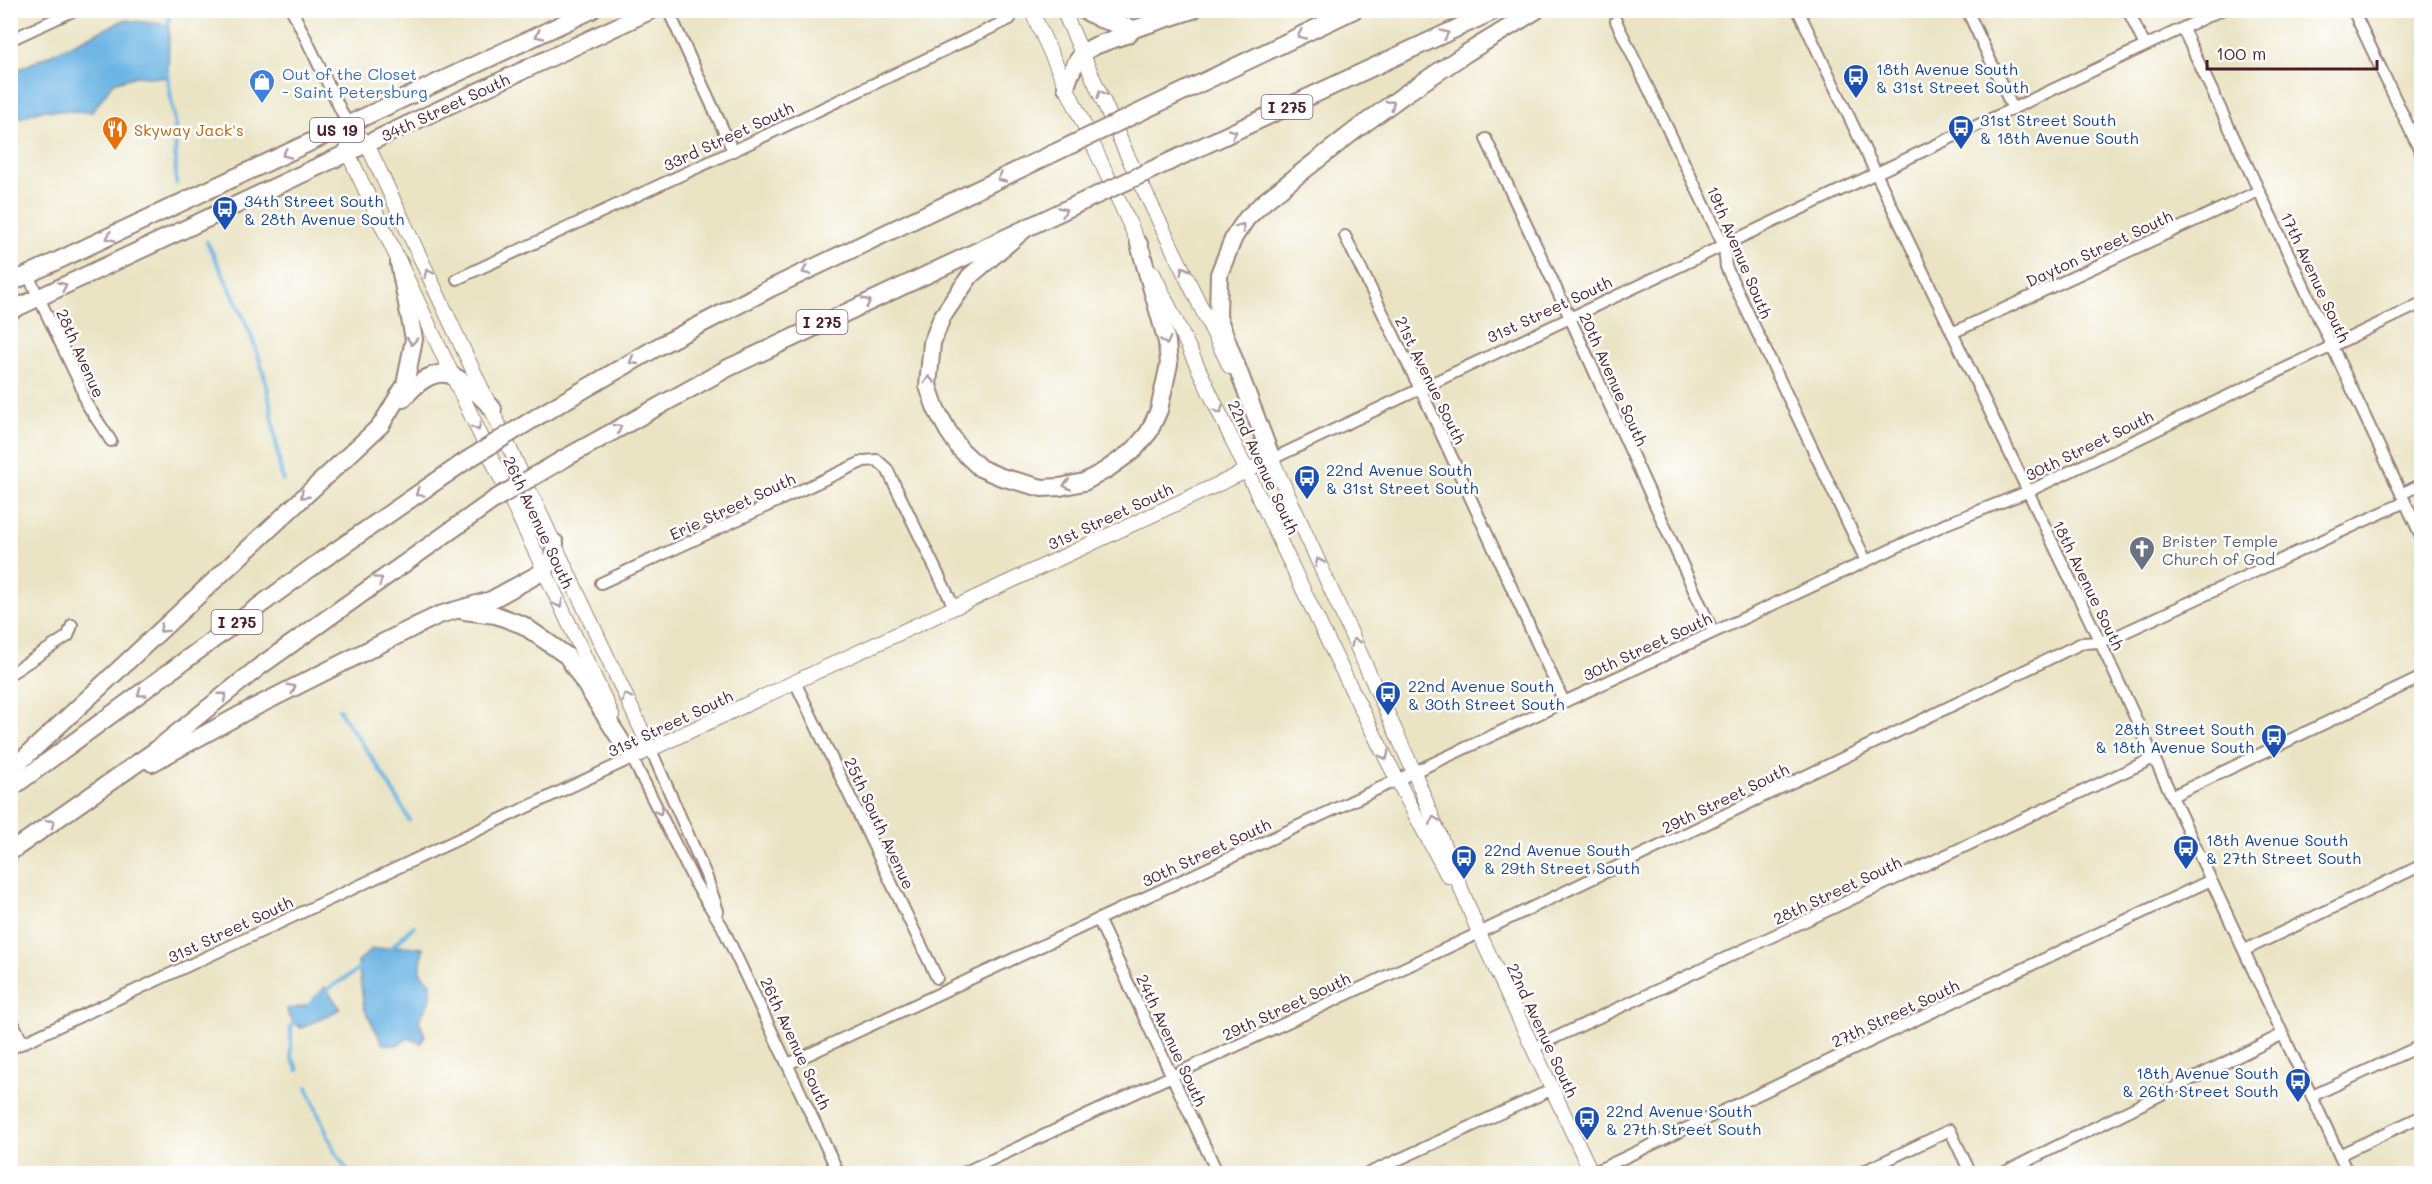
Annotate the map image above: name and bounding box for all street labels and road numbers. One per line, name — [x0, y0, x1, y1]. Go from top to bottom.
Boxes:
street label: 34th Street South — [377, 68, 513, 146]
road number: I 275 — [1262, 95, 1312, 119]
street label: 33rd Street South — [659, 97, 797, 175]
road number: US 19 — [310, 118, 364, 142]
street label: 19th Avenue South — [1703, 183, 1777, 321]
street label: Dayton Street South — [2022, 205, 2176, 291]
street label: 17th Avenue South — [2277, 209, 2355, 345]
street label: 31st Street South — [1483, 271, 1615, 347]
street label: 28th Avenue — [52, 305, 110, 401]
street label: 20th Avenue South — [1575, 309, 1653, 449]
road number: I 275 — [796, 310, 848, 334]
street label: 21st Avenue South — [1391, 313, 1471, 447]
street label: 22nd Avenue South — [1224, 397, 1304, 537]
street label: 30th Street South — [2022, 405, 2156, 485]
street label: 26th Avenue South — [499, 453, 579, 591]
street label: Erie Street South — [666, 468, 798, 544]
street label: 31st Street South — [1044, 478, 1176, 554]
street label: 18th Avenue South — [2048, 517, 2130, 653]
street label: 30th Street South — [1579, 607, 1715, 685]
road number: I 275 — [212, 610, 262, 634]
street label: 31st Street South — [604, 685, 736, 761]
street label: 25th South Avenue — [840, 754, 920, 892]
street label: 29th Street South — [1658, 758, 1792, 838]
street label: 30th Street South — [1138, 813, 1274, 891]
street label: 28th Street South — [1770, 851, 1904, 929]
street label: 31st Street South — [164, 891, 296, 967]
street label: 22nd Avenue South — [1503, 960, 1583, 1100]
street label: 29th Street South — [1219, 967, 1353, 1045]
street label: 24th Avenue South — [1132, 971, 1212, 1109]
street label: 26th Avenue South — [756, 974, 836, 1112]
street label: 27th Street South — [1828, 974, 1962, 1052]

